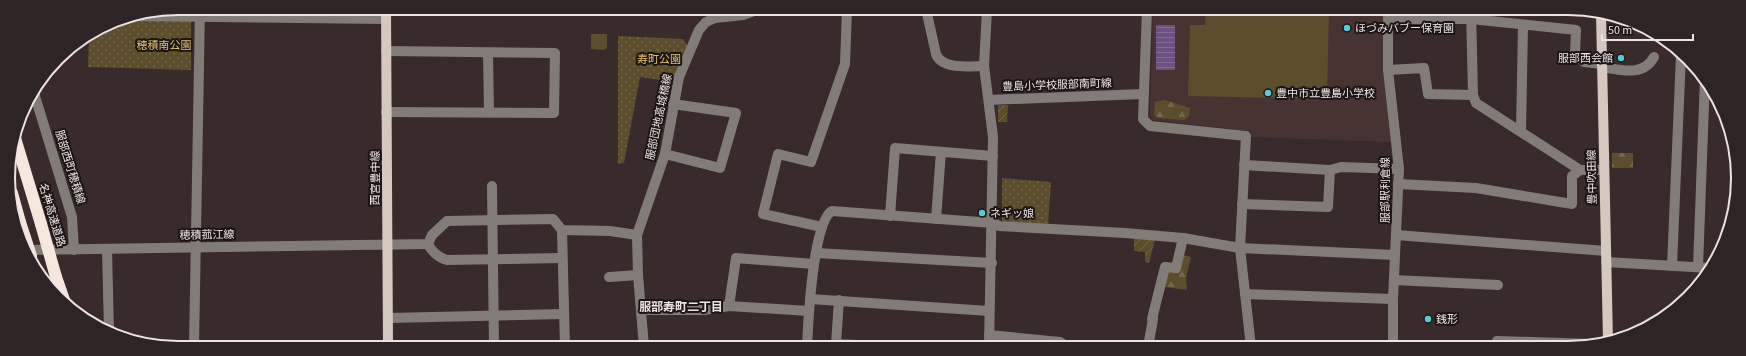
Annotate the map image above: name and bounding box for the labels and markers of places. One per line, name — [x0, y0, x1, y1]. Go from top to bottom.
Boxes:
place label: ほづみバブー保育園 — [1355, 21, 1454, 36]
marker: ほづみバブー保育園 — [1342, 23, 1352, 33]
place label: 服部西会館 — [1558, 51, 1613, 66]
marker: 服部西会館 — [1616, 53, 1626, 63]
place label: 豊中市立豊島小学校 — [1276, 86, 1375, 101]
marker: 豊中市立豊島小学校 — [1263, 88, 1273, 98]
place label: ネギッ娘 — [990, 206, 1034, 221]
marker: ネギッ娘 — [977, 208, 987, 218]
place label: 銭形 — [1436, 312, 1458, 327]
marker: 銭形 — [1423, 314, 1433, 324]

